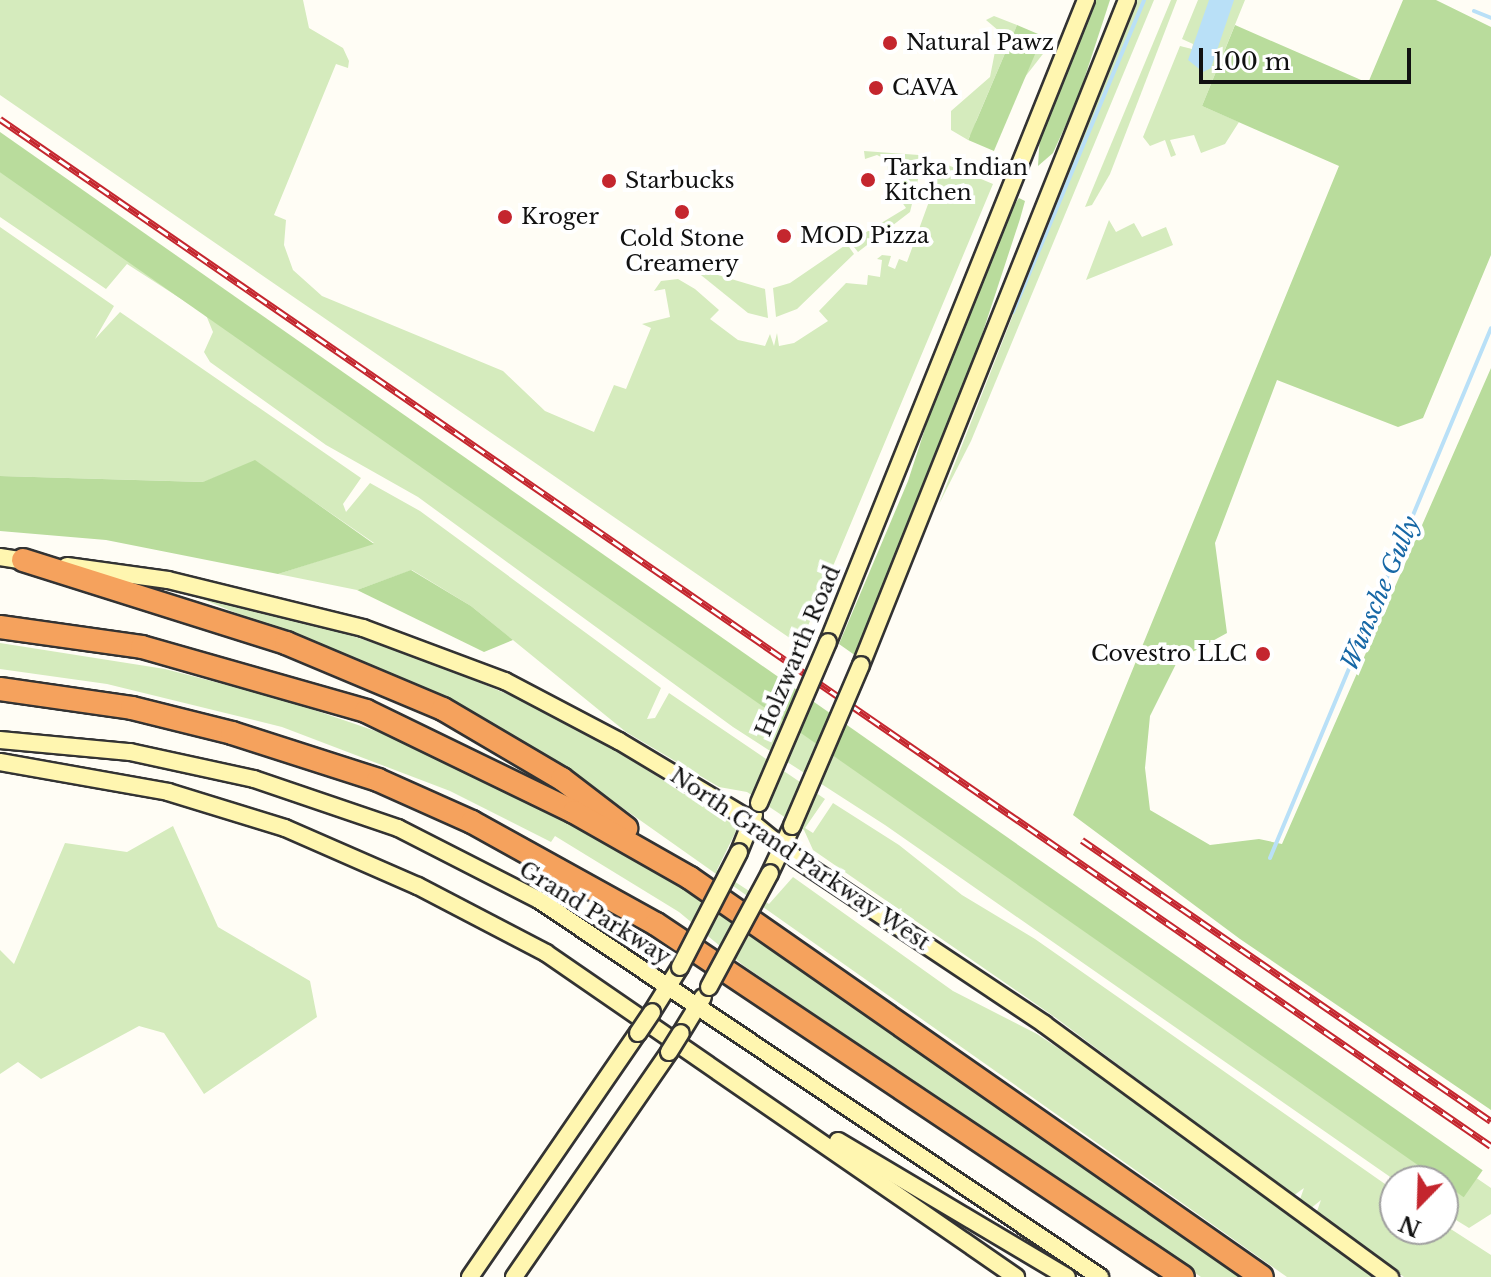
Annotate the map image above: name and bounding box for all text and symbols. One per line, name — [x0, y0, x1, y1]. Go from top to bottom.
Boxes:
place label: Natural Pawz — [906, 30, 1054, 56]
scale bar — [1203, 32, 1415, 82]
marker: Natural Pawz — [881, 34, 899, 52]
text: 100 m — [1213, 47, 1291, 76]
place label: CAVA — [892, 75, 957, 101]
marker: CAVA — [867, 79, 885, 97]
place label: Tarka Indian Kitchen — [884, 154, 1028, 206]
place label: Starbucks — [625, 168, 735, 194]
marker: Tarka Indian Kitchen — [859, 171, 877, 189]
marker: Starbucks — [600, 172, 618, 190]
marker: Cold Stone Creamery — [673, 203, 691, 221]
place label: Kroger — [521, 204, 599, 230]
marker: Kroger — [496, 208, 514, 226]
place label: MOD Pizza — [800, 223, 929, 249]
place label: Cold Stone Creamery — [620, 225, 744, 276]
marker: MOD Pizza — [775, 227, 793, 245]
water label: Wunsche Gully — [1335, 512, 1425, 674]
street label: Holzwarth Road — [750, 562, 846, 740]
place label: Covestro LLC — [1091, 641, 1247, 667]
marker: Covestro LLC — [1254, 645, 1272, 663]
street label: North Grand Parkway West — [665, 762, 935, 956]
street label: Grand Parkway — [514, 856, 676, 970]
north arrow — [1379, 1165, 1459, 1245]
text: N — [1395, 1209, 1425, 1242]

